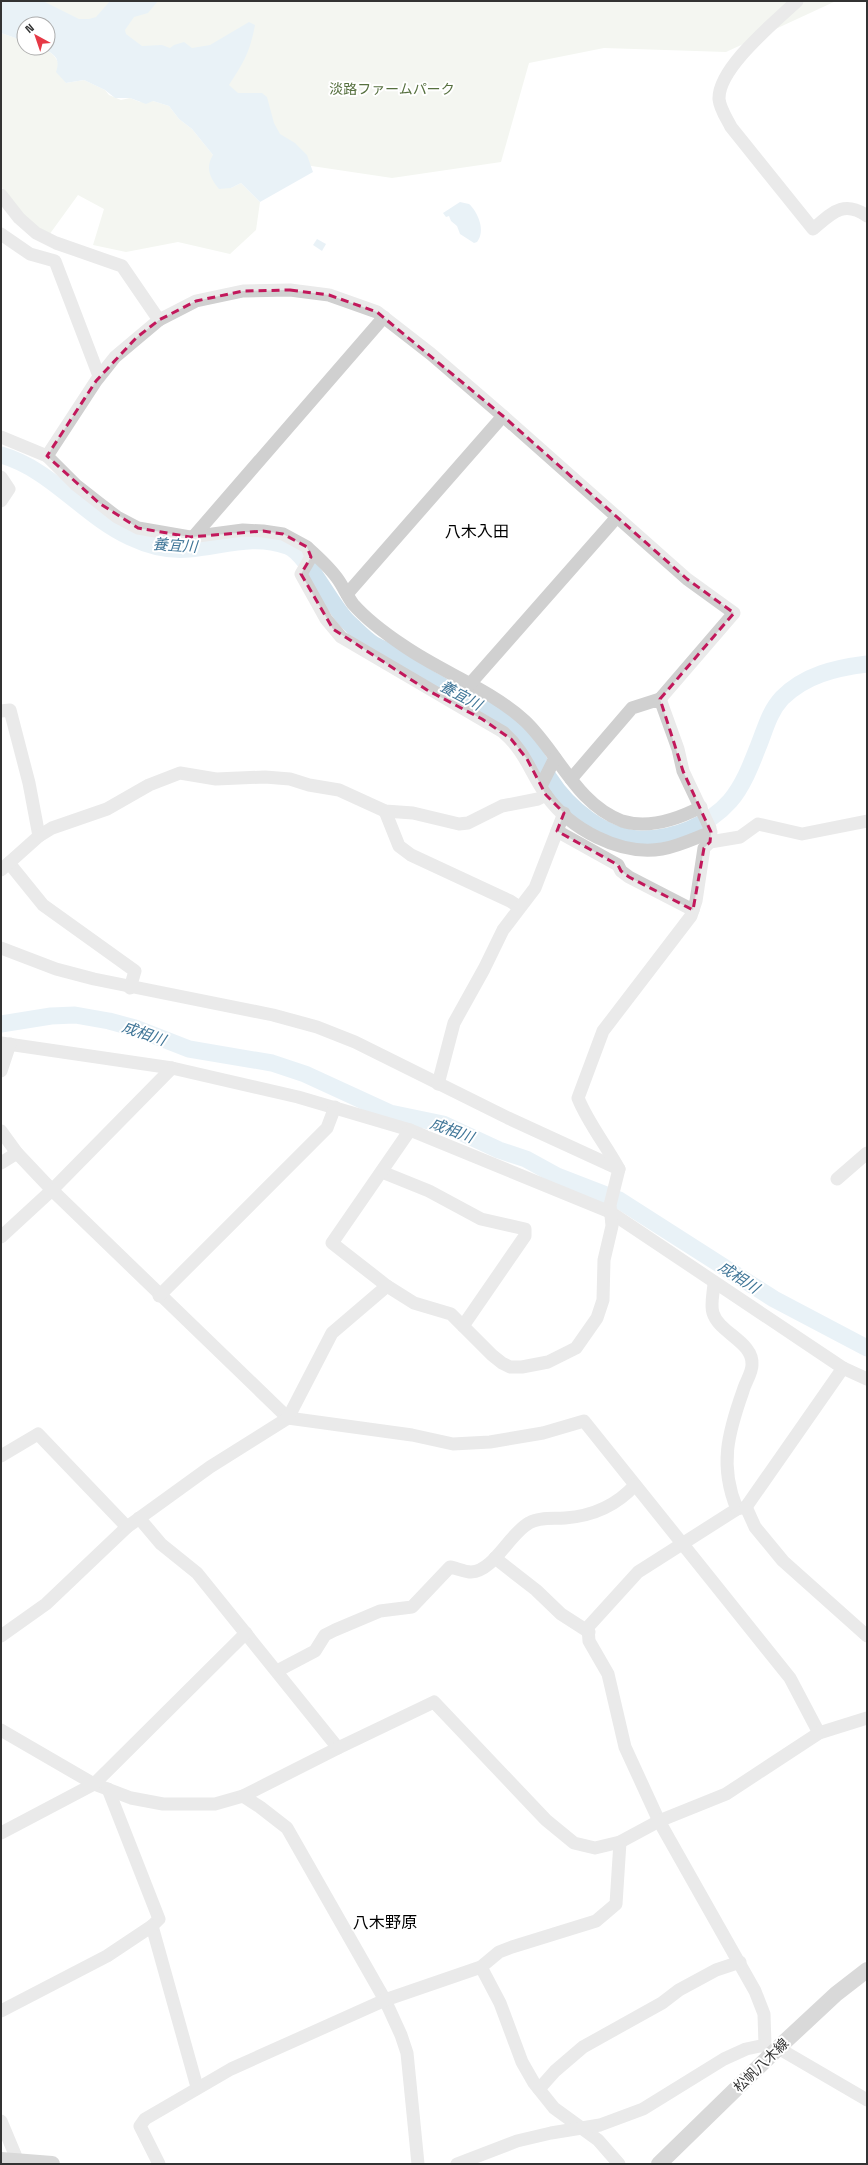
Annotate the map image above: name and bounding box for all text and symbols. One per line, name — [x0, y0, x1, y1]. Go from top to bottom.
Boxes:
north arrow — [16, 16, 56, 56]
text: N — [22, 21, 37, 36]
park label: 淡路ファームパーク — [329, 80, 455, 98]
district label: 八木入田 — [445, 521, 509, 542]
water label: 養宜川 — [152, 534, 200, 556]
water label: 養宜川 — [437, 676, 487, 715]
water label: 成相川 — [120, 1017, 170, 1050]
water label: 成相川 — [428, 1113, 478, 1147]
water label: 成相川 — [715, 1257, 765, 1298]
district label: 八木野原 — [353, 1912, 417, 1933]
street label: 松帆八木線 — [730, 2034, 792, 2096]

